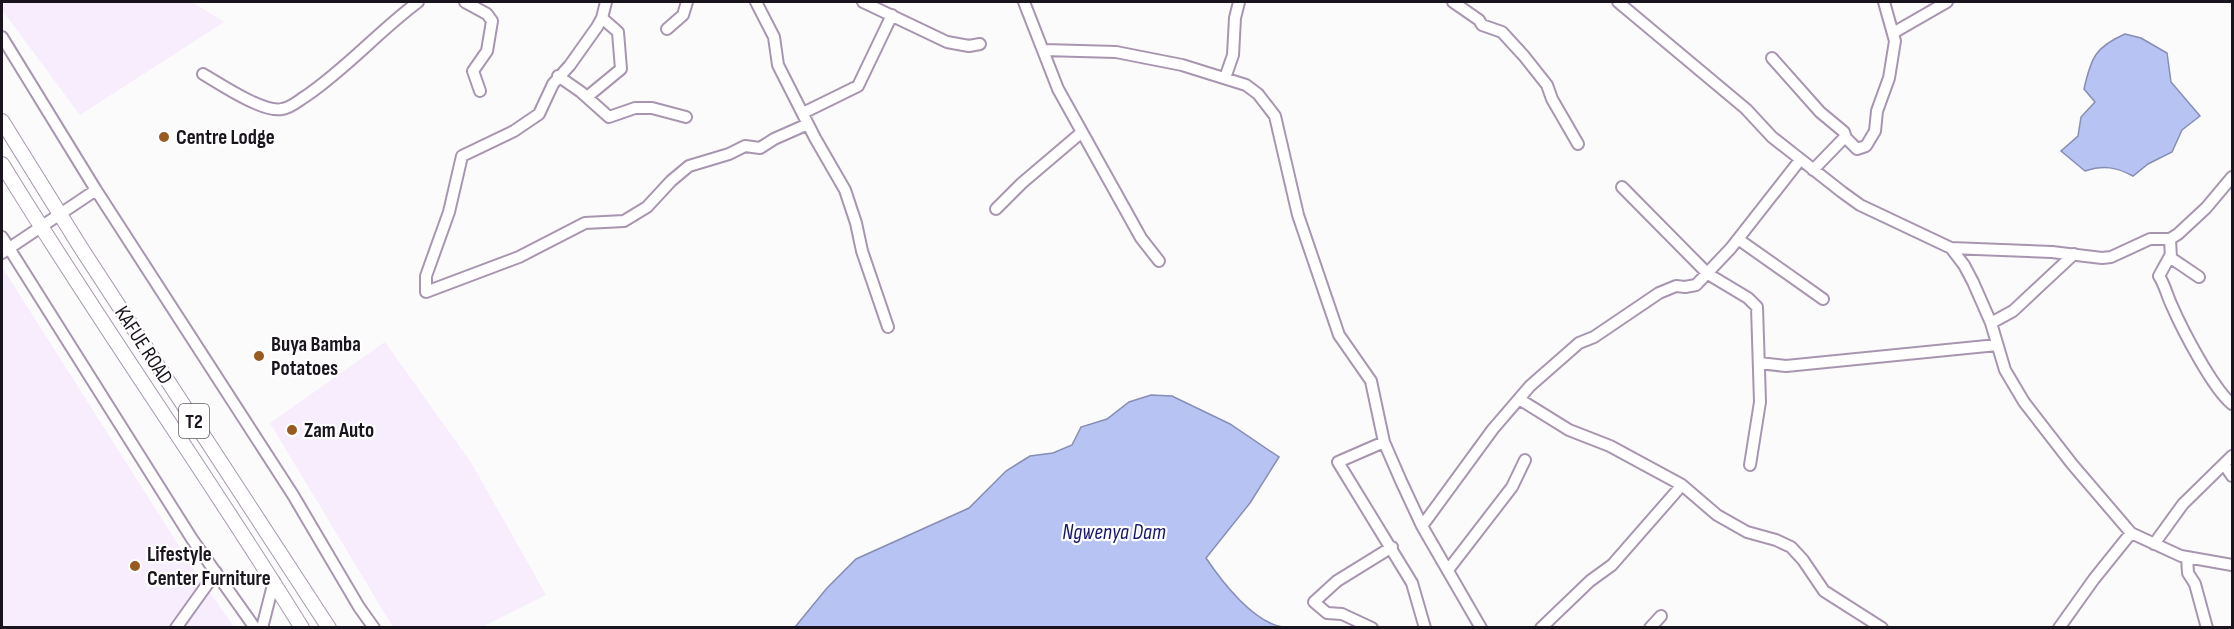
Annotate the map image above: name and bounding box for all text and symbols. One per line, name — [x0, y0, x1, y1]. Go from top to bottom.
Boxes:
place label: Centre Lodge — [176, 125, 275, 150]
marker: Centre Lodge — [157, 130, 171, 144]
street label: KAFUE ROAD — [109, 302, 178, 389]
place label: Buya Bamba Potatoes — [271, 332, 361, 381]
marker: Buya Bamba Potatoes — [252, 349, 266, 363]
road number: T2 — [179, 404, 209, 438]
place label: Zam Auto — [304, 418, 374, 443]
marker: Zam Auto — [285, 423, 299, 437]
water label: Ngwenya Dam — [1062, 519, 1166, 546]
place label: Lifestyle Center Furniture — [147, 542, 271, 591]
marker: Lifestyle Center Furniture — [128, 559, 142, 573]

